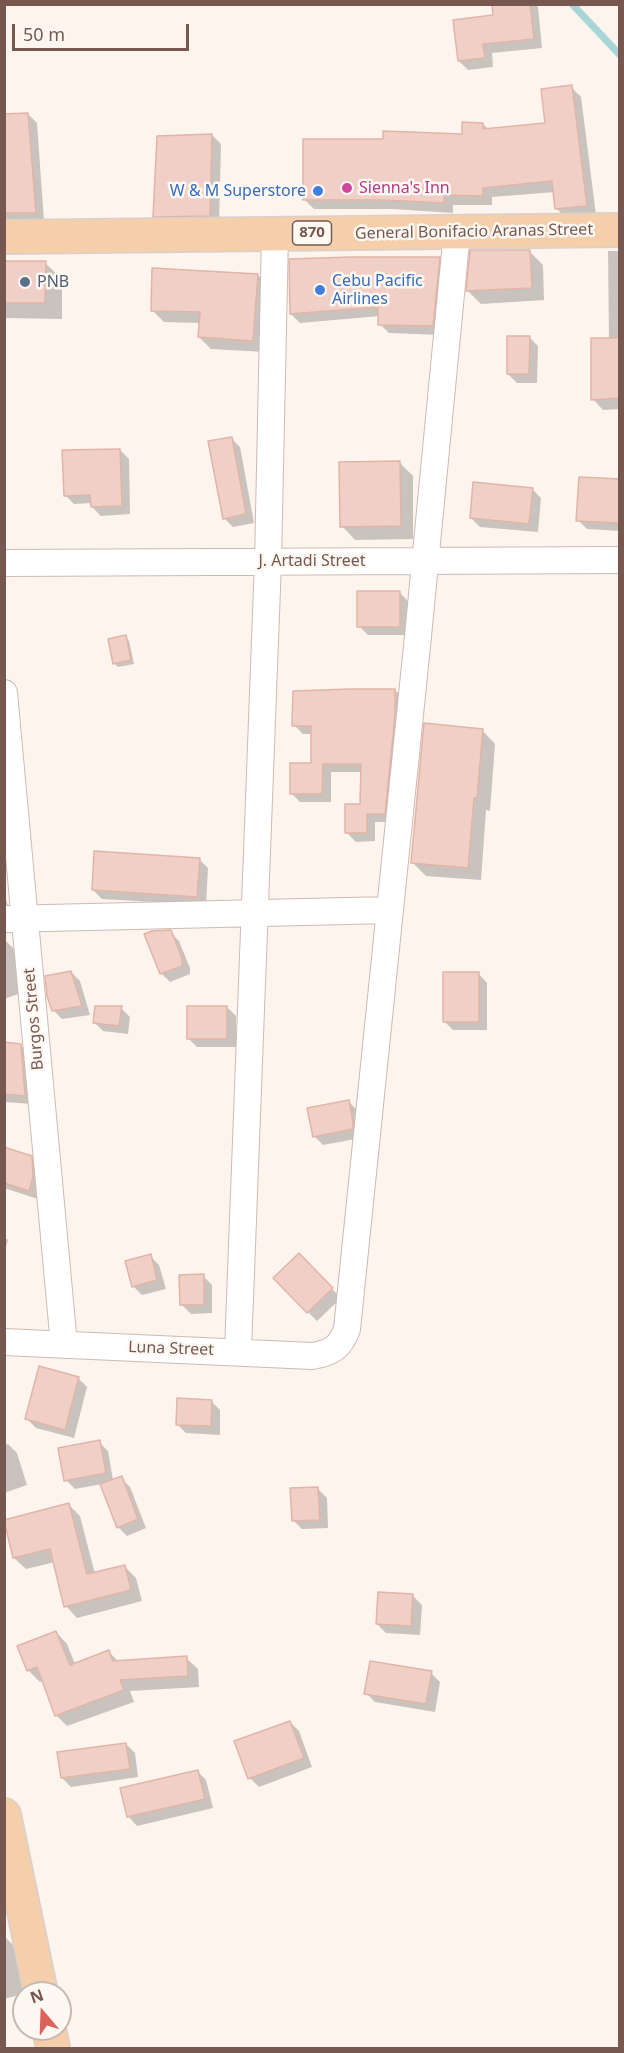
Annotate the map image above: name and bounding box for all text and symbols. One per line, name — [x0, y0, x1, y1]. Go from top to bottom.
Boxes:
scale bar — [15, 12, 192, 50]
text: 50 m — [23, 22, 65, 46]
place label: Sienna's Inn — [359, 178, 450, 198]
place label: W & M Superstore — [170, 181, 306, 201]
marker: Sienna's Inn — [340, 181, 354, 195]
marker: W & M Superstore — [311, 184, 325, 198]
street label: General Bonifacio Aranas Street — [355, 220, 593, 244]
road number: 870 — [292, 221, 332, 245]
place label: Cebu Pacific Airlines — [332, 271, 423, 309]
place label: PNB — [37, 272, 69, 292]
marker: PNB — [18, 275, 32, 289]
marker: Cebu Pacific Airlines — [313, 283, 327, 297]
street label: J. Artadi Street — [258, 551, 366, 571]
street label: Burgos Street — [20, 967, 48, 1071]
street label: Luna Street — [128, 1338, 214, 1360]
north arrow — [12, 1981, 72, 2041]
text: N — [27, 1983, 47, 2008]

